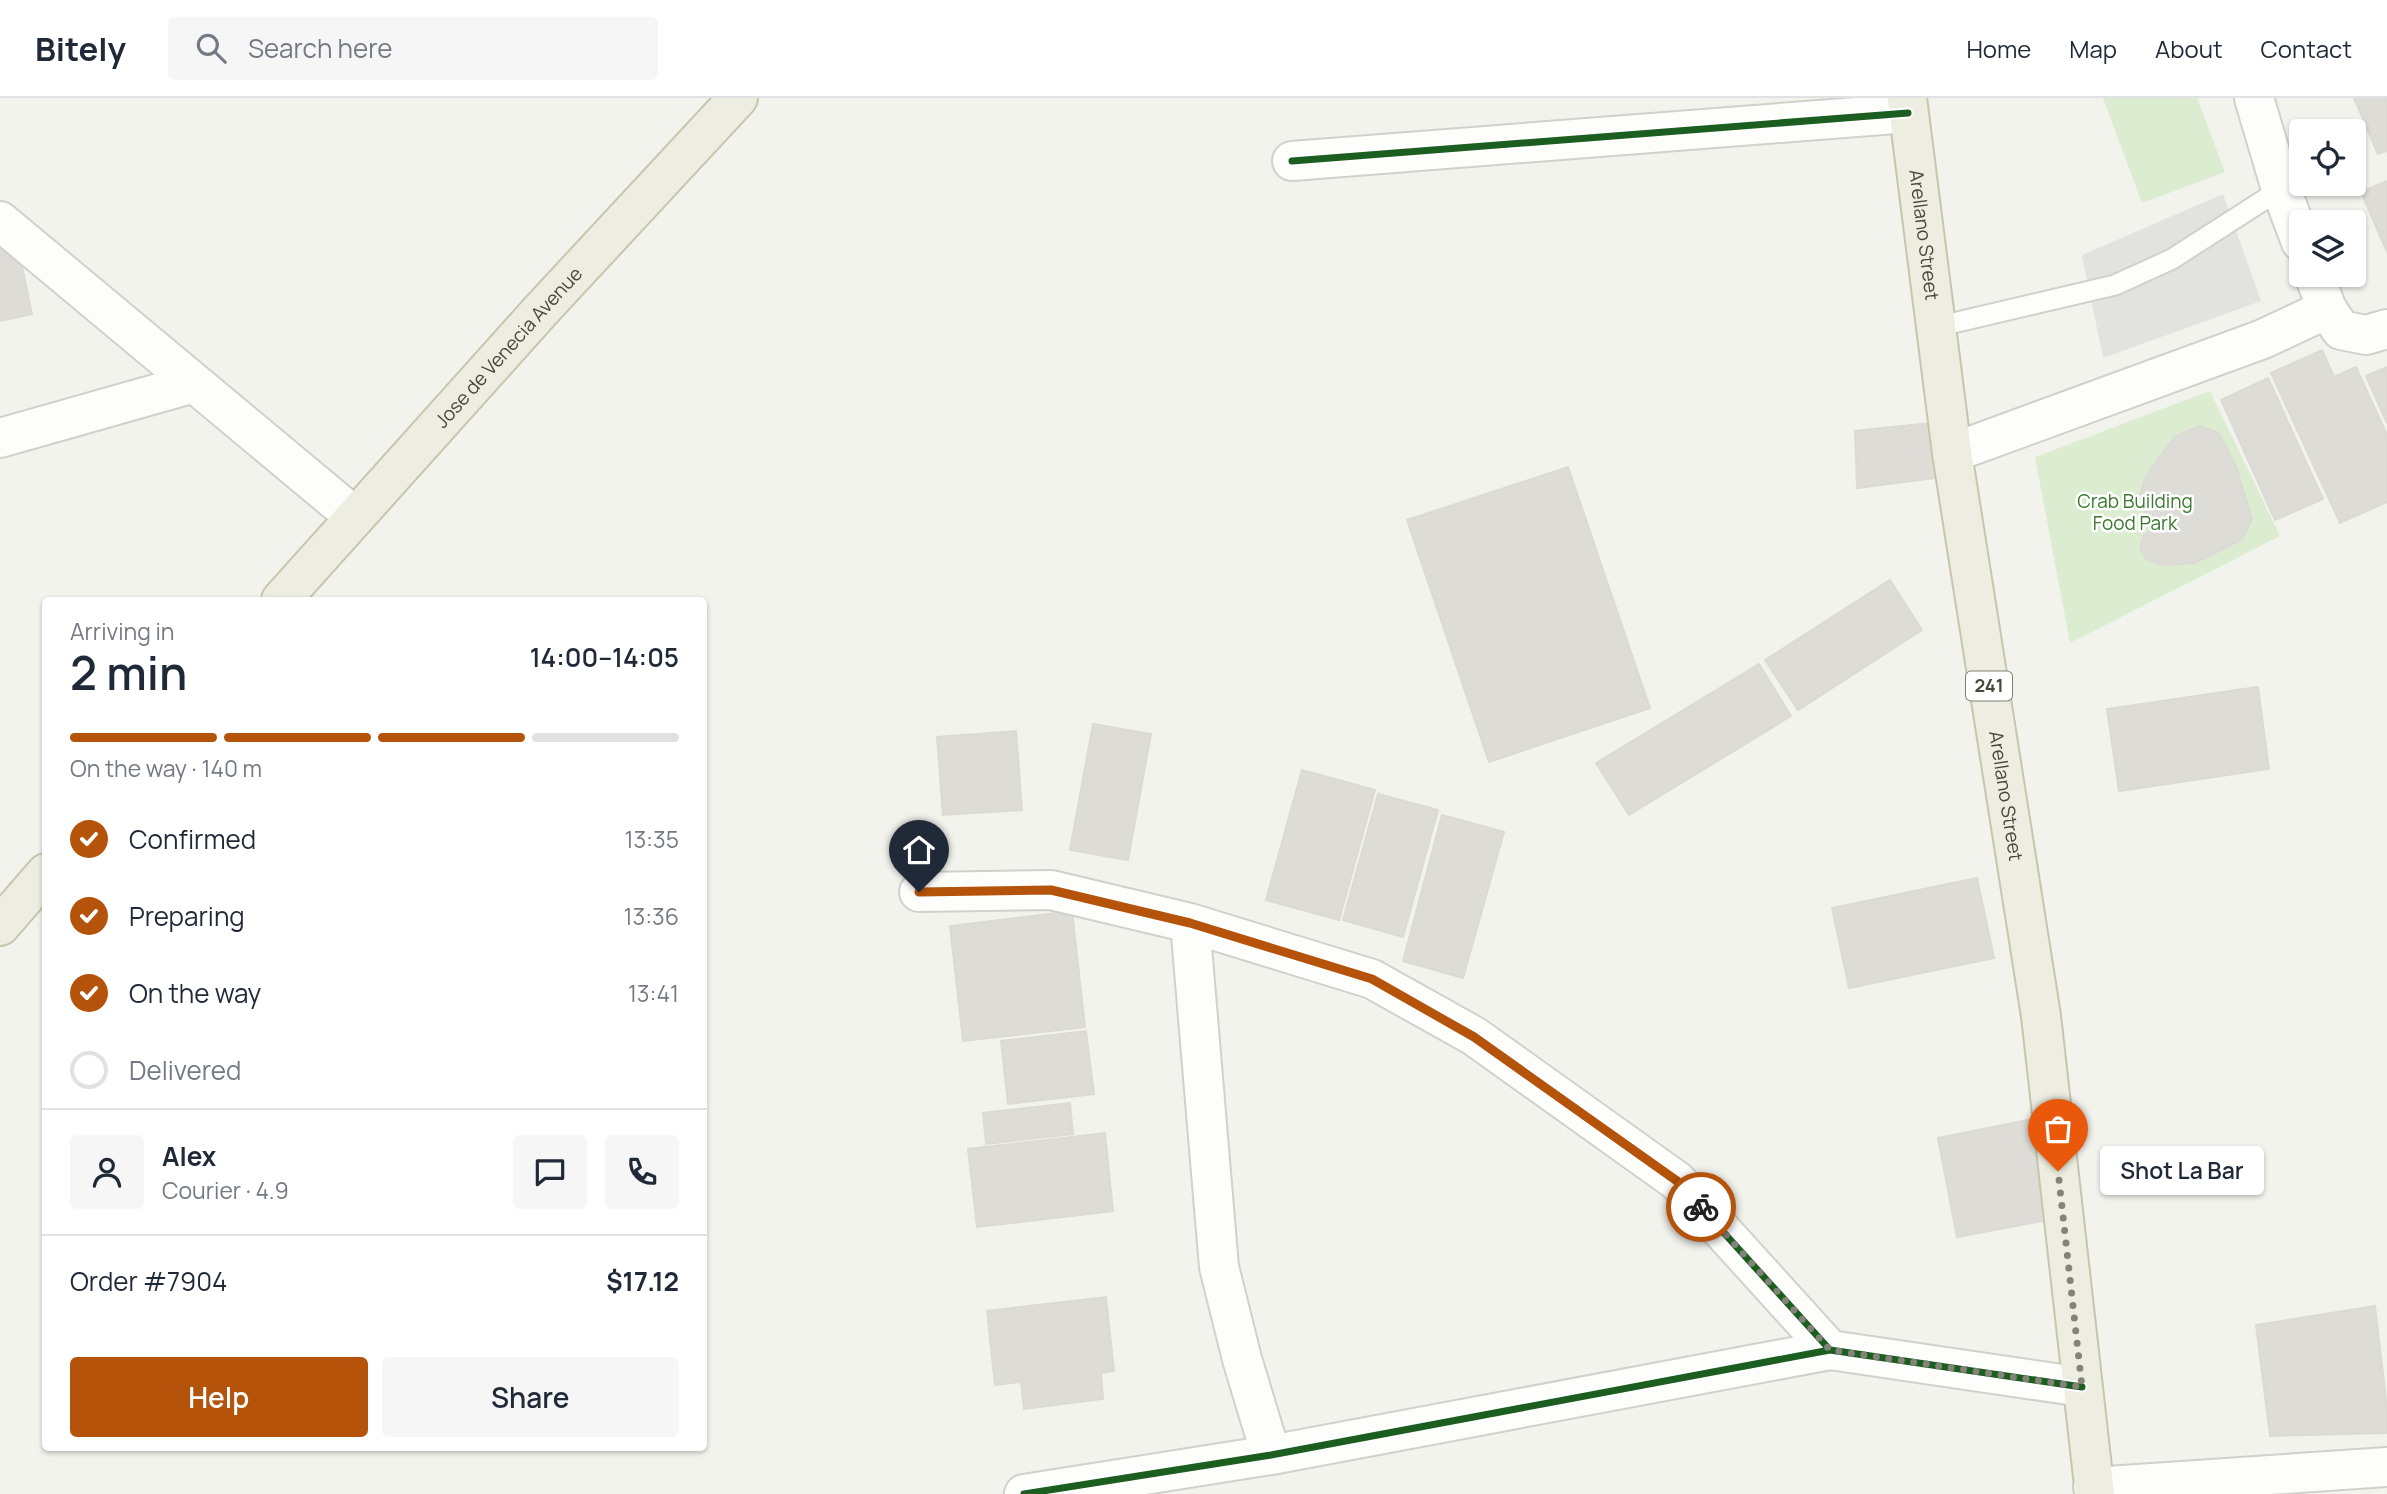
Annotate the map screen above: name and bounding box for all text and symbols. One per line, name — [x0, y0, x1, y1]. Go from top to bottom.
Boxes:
search box — [168, 17, 658, 80]
text: Bitely — [35, 26, 126, 71]
icon: search — [192, 29, 230, 67]
text: Search here — [248, 30, 393, 66]
text: Home — [1966, 32, 2031, 65]
text: Map — [2069, 32, 2117, 65]
text: About — [2155, 32, 2223, 65]
text: Contact — [2261, 32, 2352, 65]
map controls — [2289, 119, 2366, 287]
button: locate — [2289, 119, 2366, 196]
street label: Arellano Street — [1903, 168, 1946, 302]
button: layers — [2289, 210, 2366, 287]
street label: Jose de Venecia Avenue — [429, 261, 588, 433]
park label: Crab Building Food Park — [2077, 488, 2193, 536]
text: Arriving in — [70, 615, 175, 647]
text: 14:00–14:05 — [530, 639, 679, 675]
text: 2 min — [70, 641, 187, 704]
road number: 241 — [1966, 672, 2012, 700]
street label: Arellano Street — [1983, 729, 2029, 863]
text: On the way · 140 m — [70, 752, 262, 784]
icon: check — [70, 820, 108, 858]
pin — [889, 820, 949, 892]
text: Confirmed — [129, 821, 256, 857]
text: 13:35 — [624, 823, 679, 855]
icon: home — [900, 831, 938, 869]
icon: check — [70, 897, 108, 935]
text: Preparing — [129, 898, 245, 934]
text: 13:36 — [623, 900, 679, 932]
icon: check — [70, 974, 108, 1012]
text: On the way — [129, 975, 261, 1011]
text: 13:41 — [628, 977, 679, 1009]
text: Delivered — [129, 1052, 241, 1088]
pin — [2028, 1099, 2088, 1171]
icon: bag — [2039, 1110, 2077, 1148]
button: person — [70, 1135, 144, 1209]
button: chat — [513, 1135, 587, 1209]
button: phone — [605, 1135, 679, 1209]
text: Alex — [162, 1138, 216, 1174]
callout: Shot La Bar — [2100, 1146, 2264, 1196]
text: Shot La Bar — [2120, 1154, 2244, 1186]
courier — [1666, 1172, 1736, 1242]
text: Courier · 4.9 — [162, 1174, 289, 1206]
icon: bike — [1682, 1188, 1720, 1226]
text: Order #7904 — [70, 1263, 227, 1299]
text: $17.12 — [606, 1263, 679, 1299]
button: Help — [70, 1357, 368, 1437]
button: Share — [382, 1357, 679, 1437]

